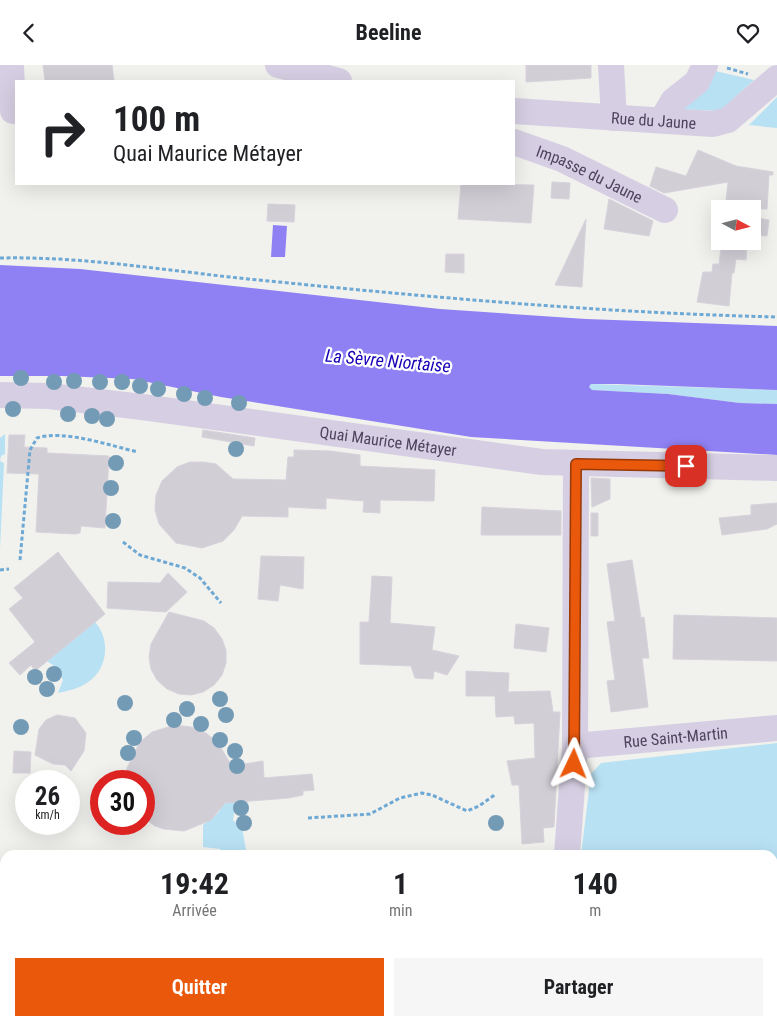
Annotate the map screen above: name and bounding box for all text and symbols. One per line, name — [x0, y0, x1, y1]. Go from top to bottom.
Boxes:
icon: back — [15, 19, 43, 47]
icon: heart — [734, 19, 762, 47]
text: Beeline — [356, 20, 421, 45]
text: 100 m — [113, 99, 200, 140]
icon: right — [30, 100, 95, 165]
street label: Rue du Jaune — [611, 108, 697, 133]
text: Quai Maurice Métayer — [113, 141, 302, 166]
street label: Impasse du Jaune — [534, 142, 645, 207]
north arrow — [711, 200, 761, 250]
map controls — [711, 200, 761, 250]
water label: La Sèvre Niortaise — [324, 345, 452, 376]
street label: Quai Maurice Métayer — [318, 423, 458, 460]
pin — [665, 445, 707, 487]
icon: arrive — [672, 452, 700, 480]
street label: Rue Saint-Martin — [623, 723, 729, 752]
position arrow — [547, 737, 599, 789]
speed limit sign: 30 — [90, 770, 155, 835]
text: 26 — [35, 782, 60, 811]
text: km/h — [35, 808, 60, 822]
text: 19:42 — [160, 866, 229, 901]
text: 1 — [393, 866, 408, 901]
text: 140 — [572, 866, 618, 901]
text: Arrivée — [172, 901, 217, 920]
text: min — [389, 901, 412, 920]
text: m — [589, 901, 601, 920]
button: Quitter — [15, 958, 384, 1016]
button: Partager — [394, 958, 763, 1016]

